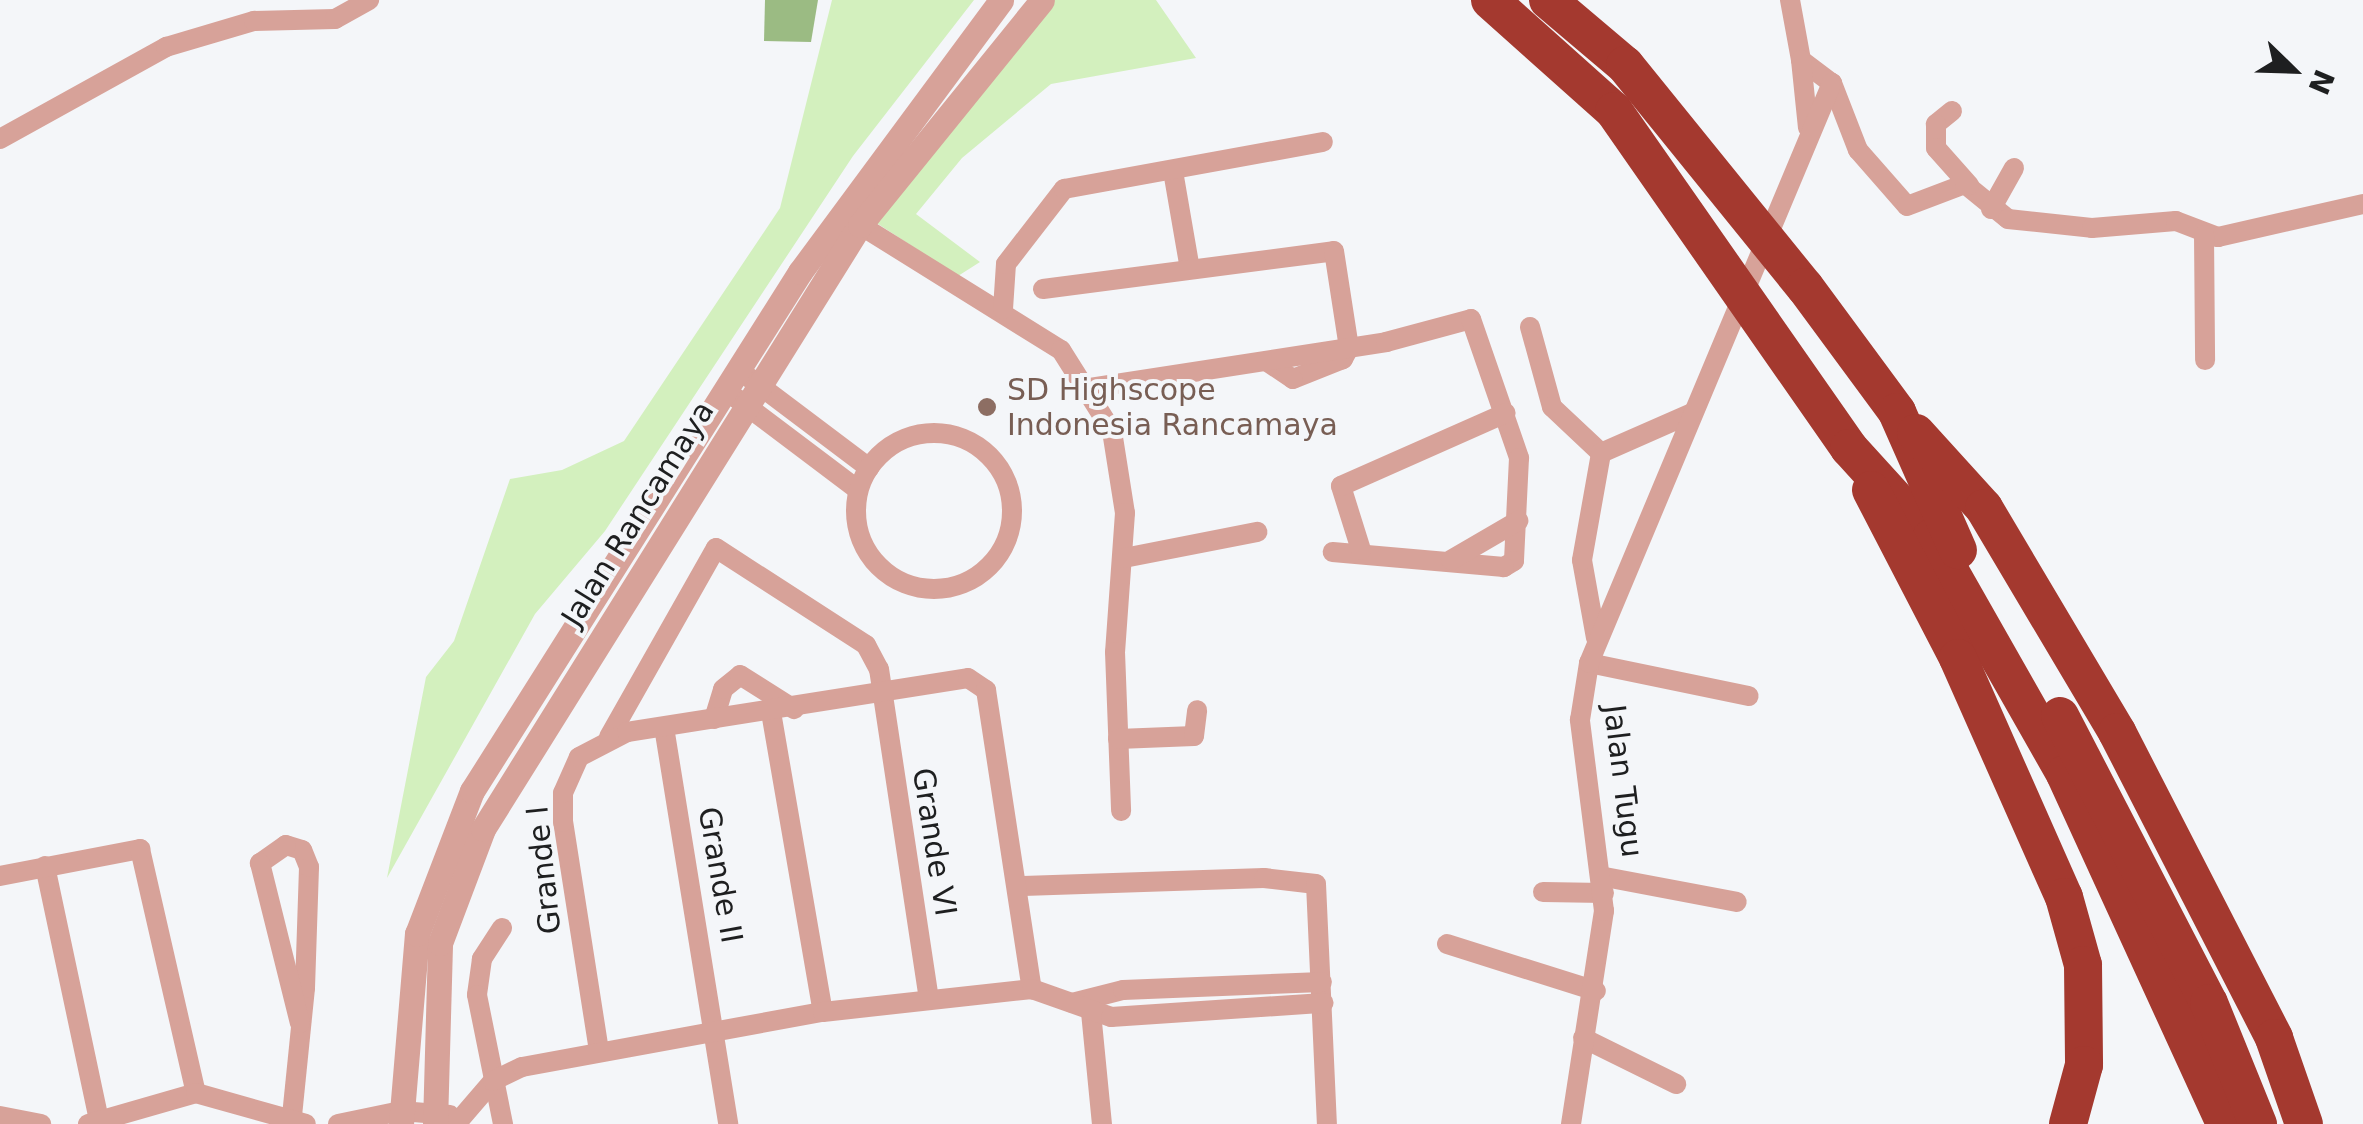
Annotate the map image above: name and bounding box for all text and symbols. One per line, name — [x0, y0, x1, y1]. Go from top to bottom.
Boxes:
north arrow — [2243, 20, 2343, 120]
text: N — [2301, 65, 2341, 99]
place label: SD Highscope Indonesia Rancamaya — [1007, 372, 1338, 442]
street label: Jalan Rancamaya — [554, 395, 722, 633]
marker: SD Highscope Indonesia Rancamaya — [976, 396, 998, 418]
street label: Jalan Tugu — [1596, 703, 1650, 859]
street label: Grande VI — [905, 765, 963, 919]
street label: Grande I — [519, 804, 569, 936]
street label: Grande II — [690, 804, 750, 946]

